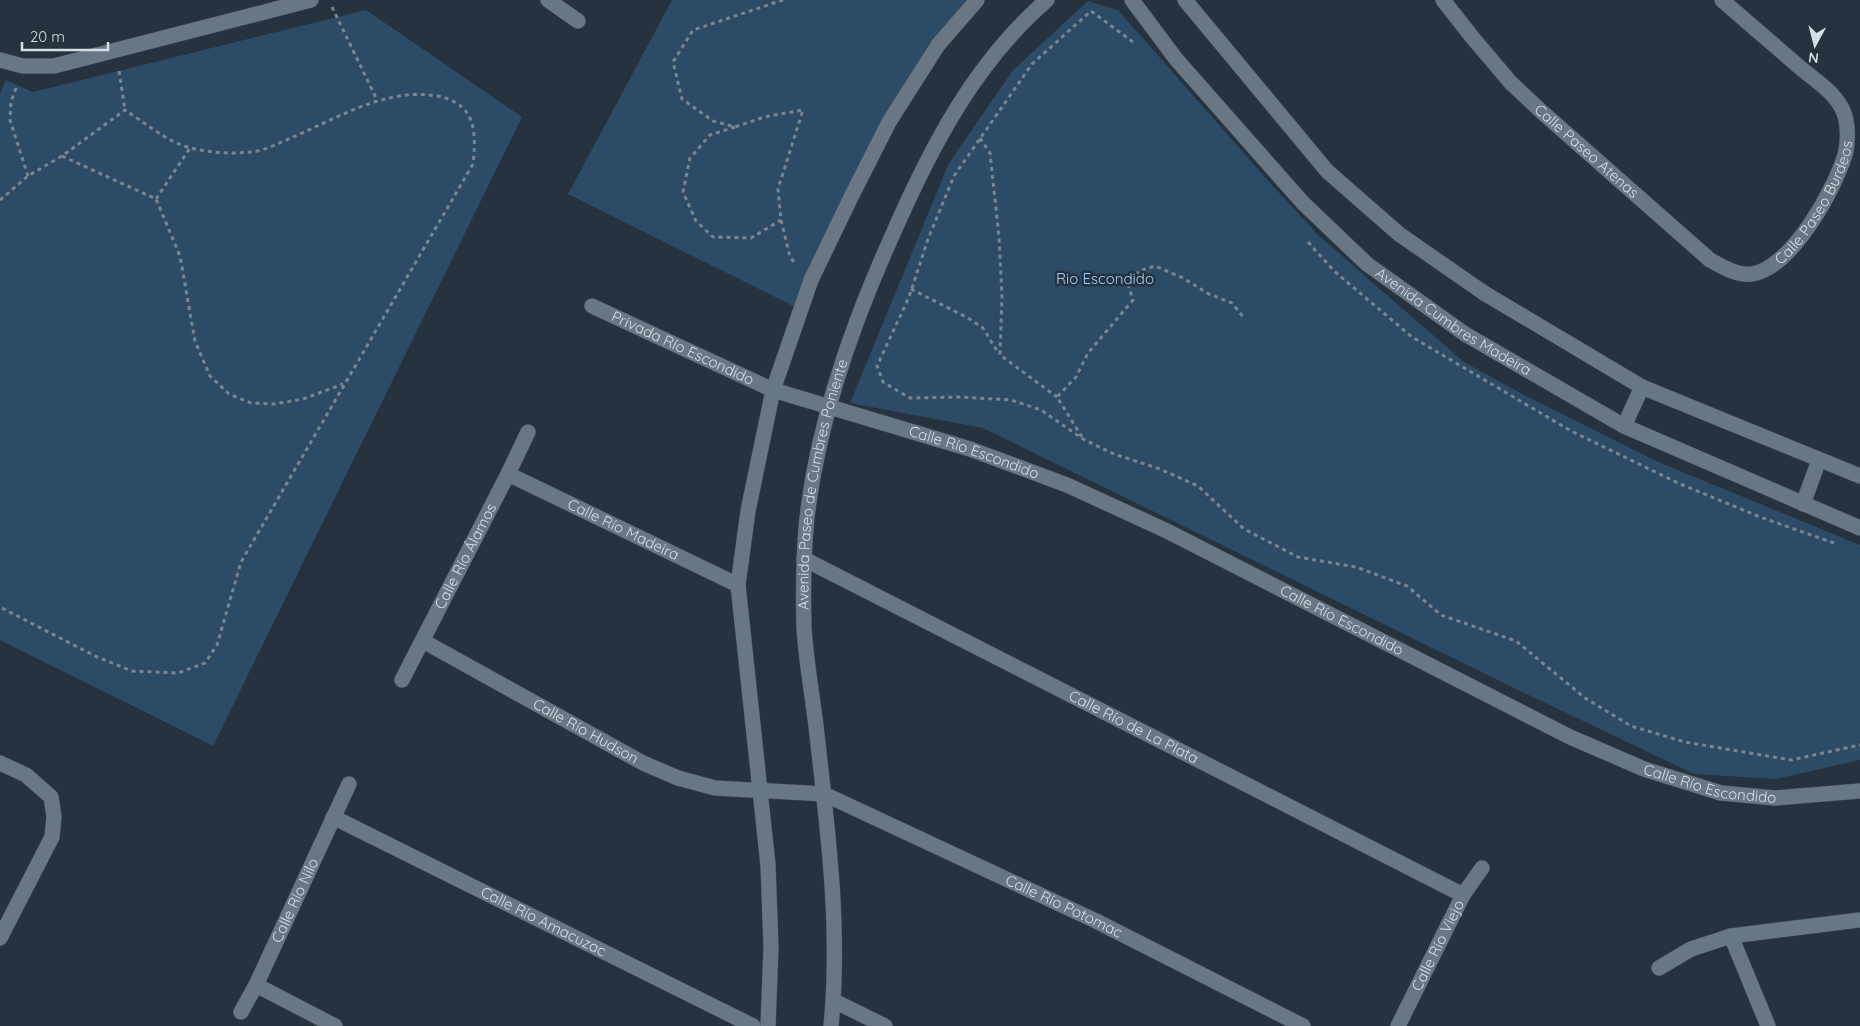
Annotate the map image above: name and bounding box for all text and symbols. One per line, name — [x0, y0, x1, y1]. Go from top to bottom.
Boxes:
scale bar — [22, 20, 109, 52]
north arrow — [1790, 20, 1840, 70]
text: 20 m — [30, 27, 65, 46]
text: N — [1807, 48, 1820, 67]
street label: Calle Paseo Atenas — [1531, 100, 1643, 202]
street label: Calle Paseo Burdeos — [1770, 140, 1856, 269]
street label: Avenida Cumbres Madeira — [1372, 263, 1535, 379]
park label: Rio Escondido — [1056, 269, 1154, 288]
street label: Privada Río Escondido — [609, 306, 757, 389]
street label: Avenida Paseo de Cumbres Poniente — [793, 357, 852, 610]
street label: Calle Río Escondido — [907, 421, 1042, 483]
street label: Calle Río Madeira — [565, 494, 682, 564]
street label: Calle Río Álamos — [430, 500, 500, 612]
street label: Calle Río Escondido — [1277, 580, 1407, 659]
street label: Calle Río de La Plata — [1066, 686, 1202, 768]
street label: Calle Río Hudson — [530, 694, 642, 768]
street label: Calle Río Escondido — [1641, 759, 1777, 807]
street label: Calle Río Nilo — [267, 855, 322, 946]
street label: Calle Río Potomac — [1003, 870, 1126, 942]
street label: Calle Río Amacuzac — [478, 882, 610, 960]
street label: Calle Río Viejo — [1407, 896, 1468, 994]

